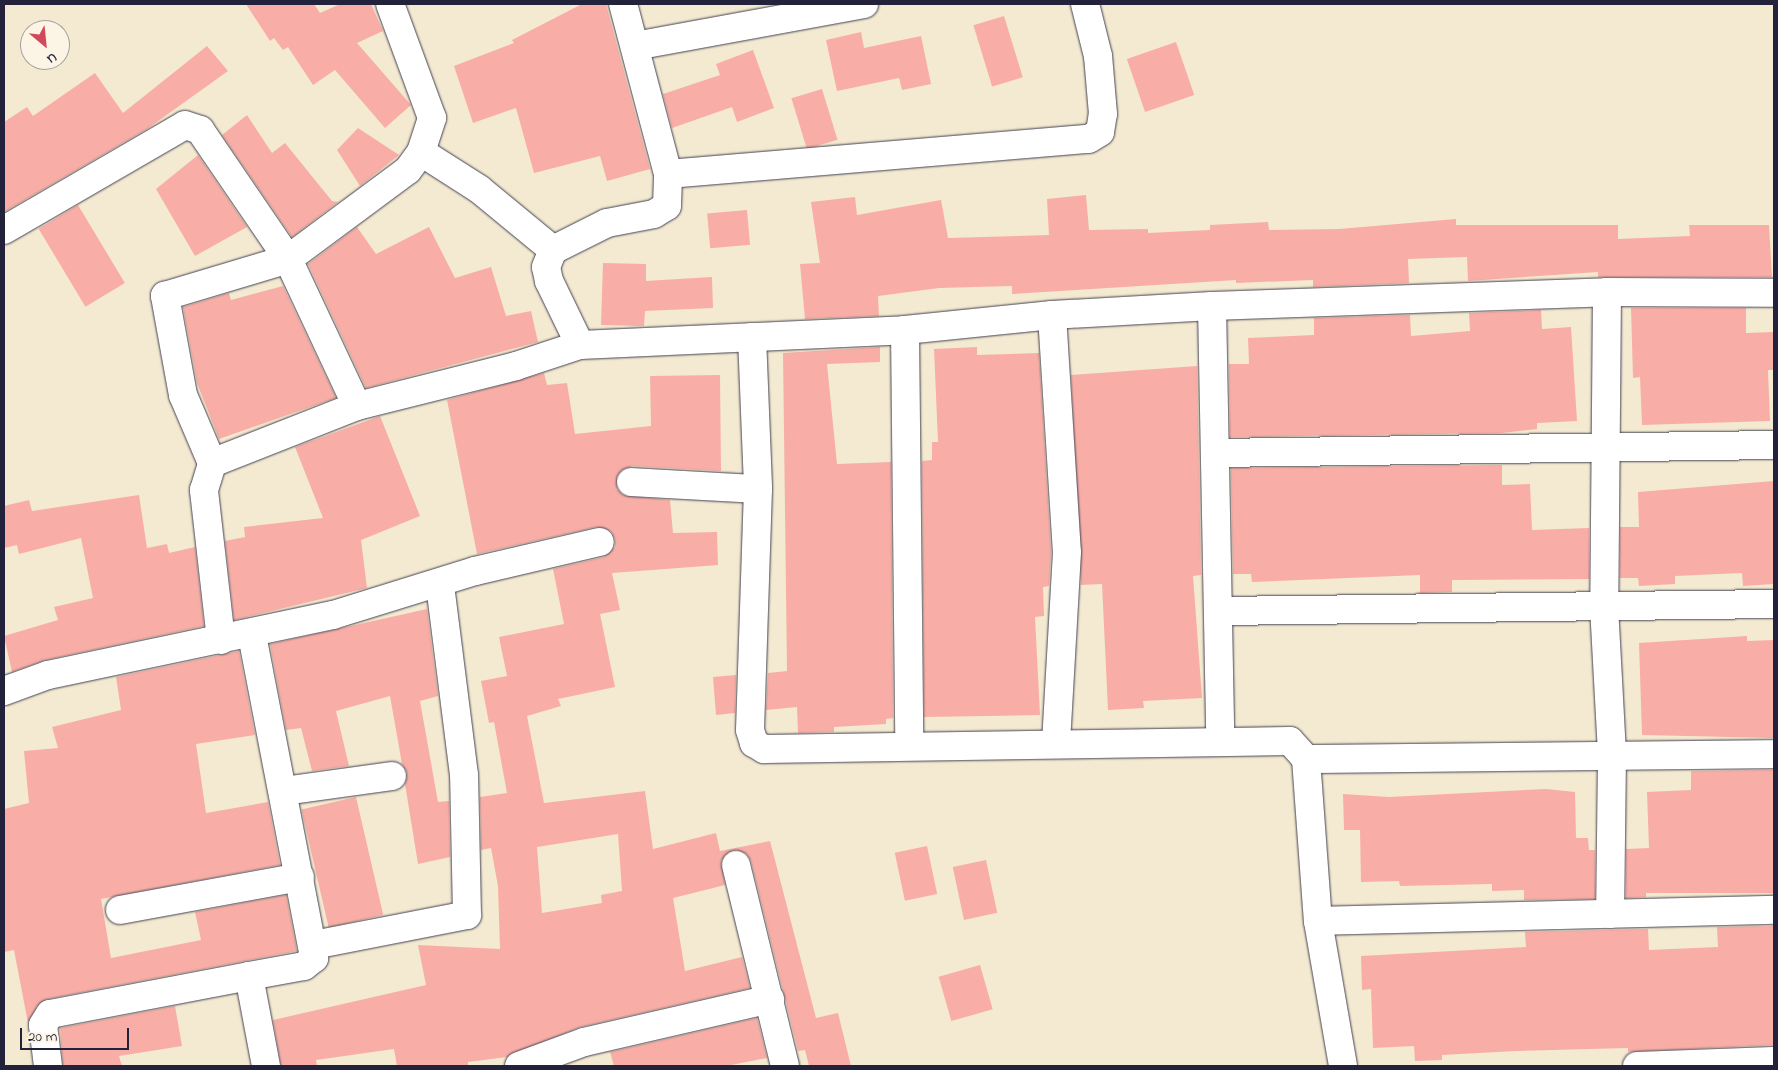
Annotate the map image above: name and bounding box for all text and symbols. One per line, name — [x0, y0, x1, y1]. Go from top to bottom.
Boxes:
north arrow — [20, 20, 70, 70]
text: U — [43, 46, 61, 69]
scale bar — [22, 1018, 131, 1050]
text: 20 m — [28, 1026, 57, 1048]

